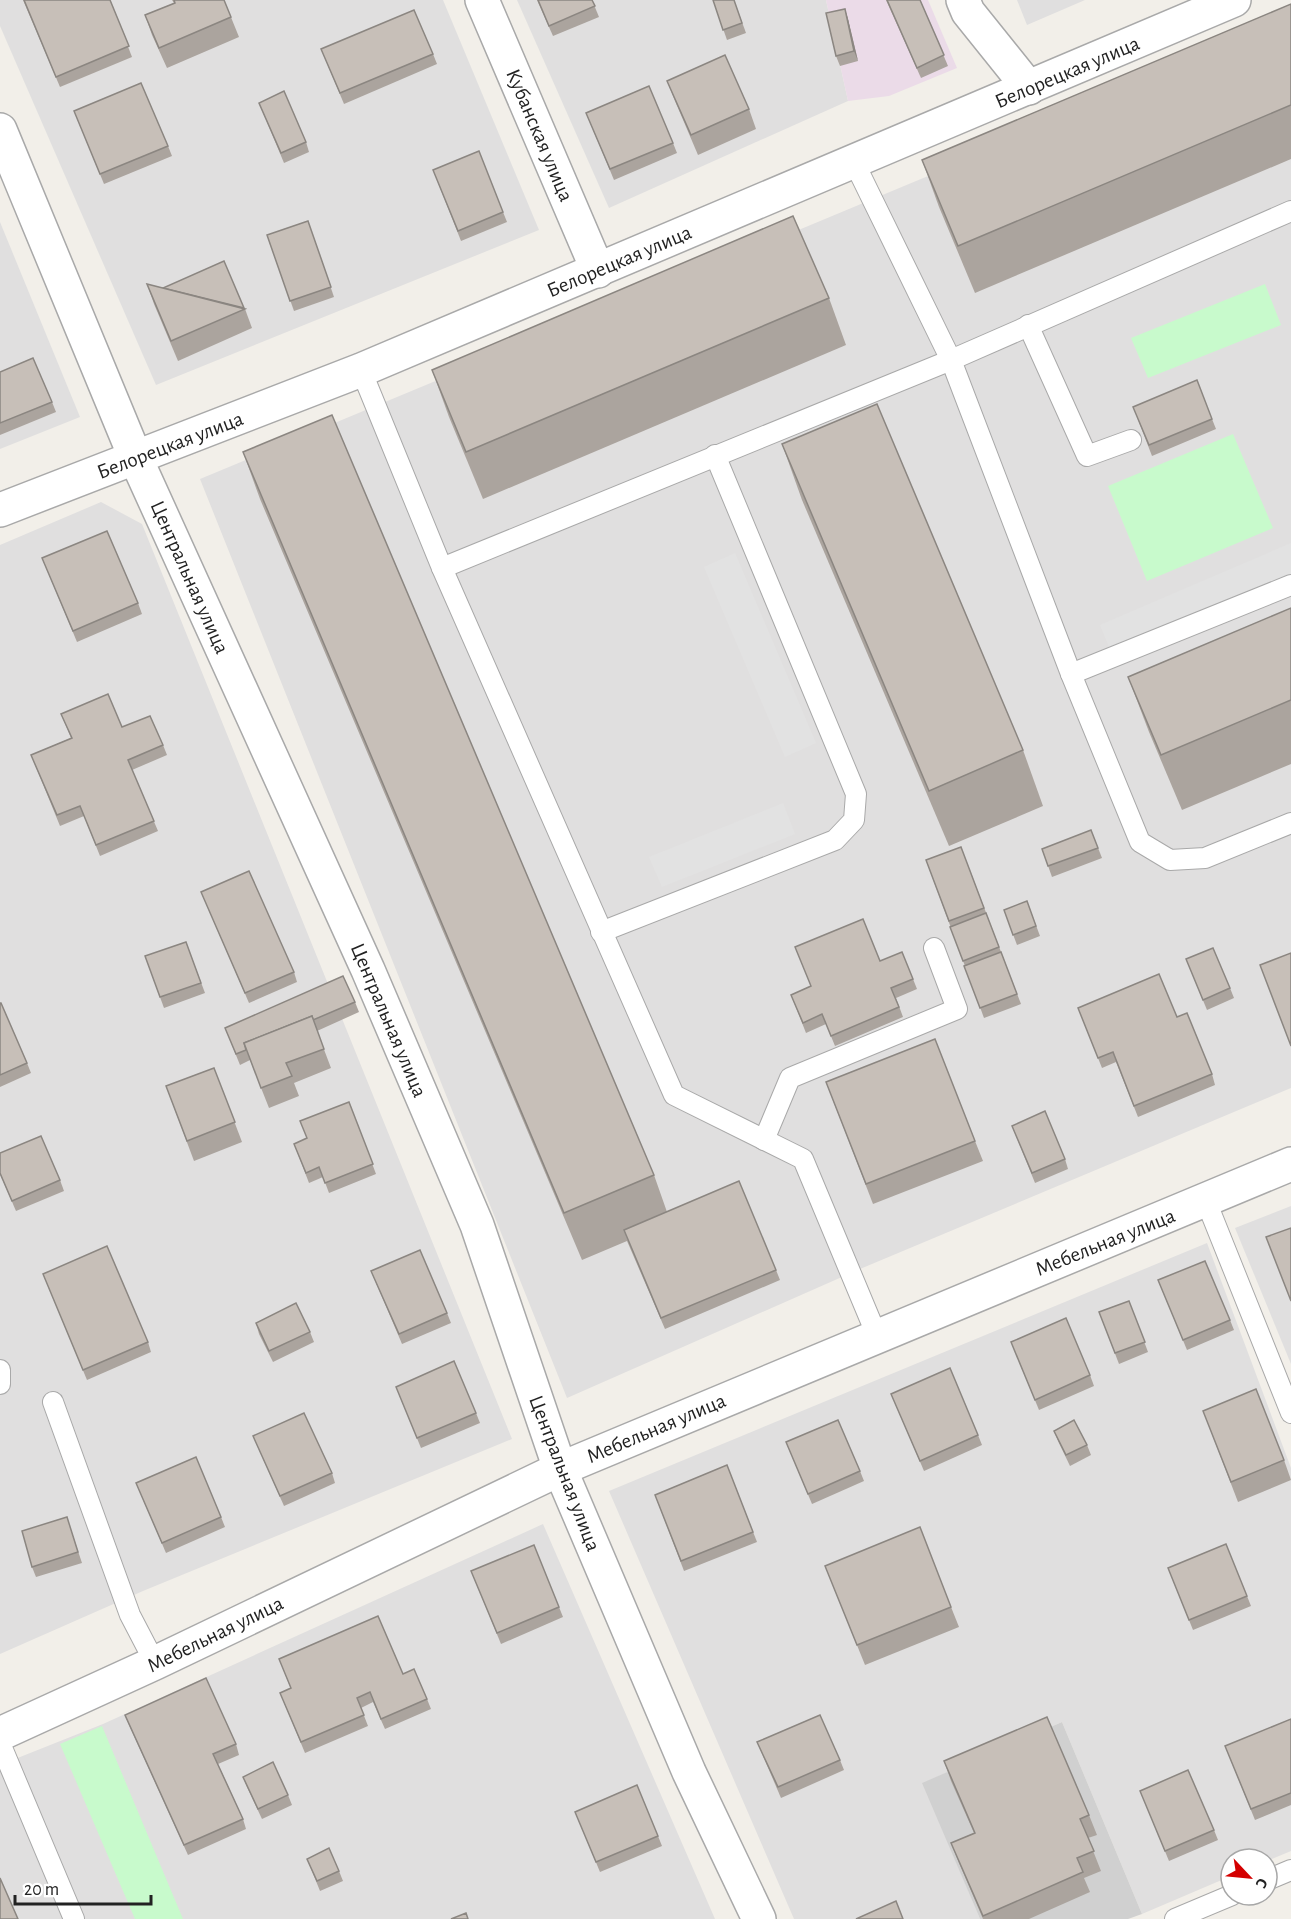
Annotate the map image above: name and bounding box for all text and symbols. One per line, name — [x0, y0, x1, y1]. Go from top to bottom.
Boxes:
street label: Белорецкая улица — [992, 32, 1143, 112]
street label: Кубанская улица — [502, 66, 577, 205]
street label: Белорецкая улица — [544, 221, 695, 301]
street label: Белорецкая улица — [94, 408, 247, 483]
street label: Центральная улица — [146, 497, 233, 657]
street label: Центральная улица — [347, 940, 431, 1101]
street label: Мебельная улица — [1032, 1205, 1178, 1280]
street label: Мебельная улица — [584, 1390, 729, 1467]
street label: Центральная улица — [525, 1392, 604, 1554]
street label: Мебельная улица — [144, 1592, 287, 1676]
north arrow — [1219, 1847, 1279, 1907]
scale bar — [15, 1868, 152, 1906]
text: С — [1252, 1876, 1271, 1891]
text: 20 m — [24, 1881, 59, 1899]

